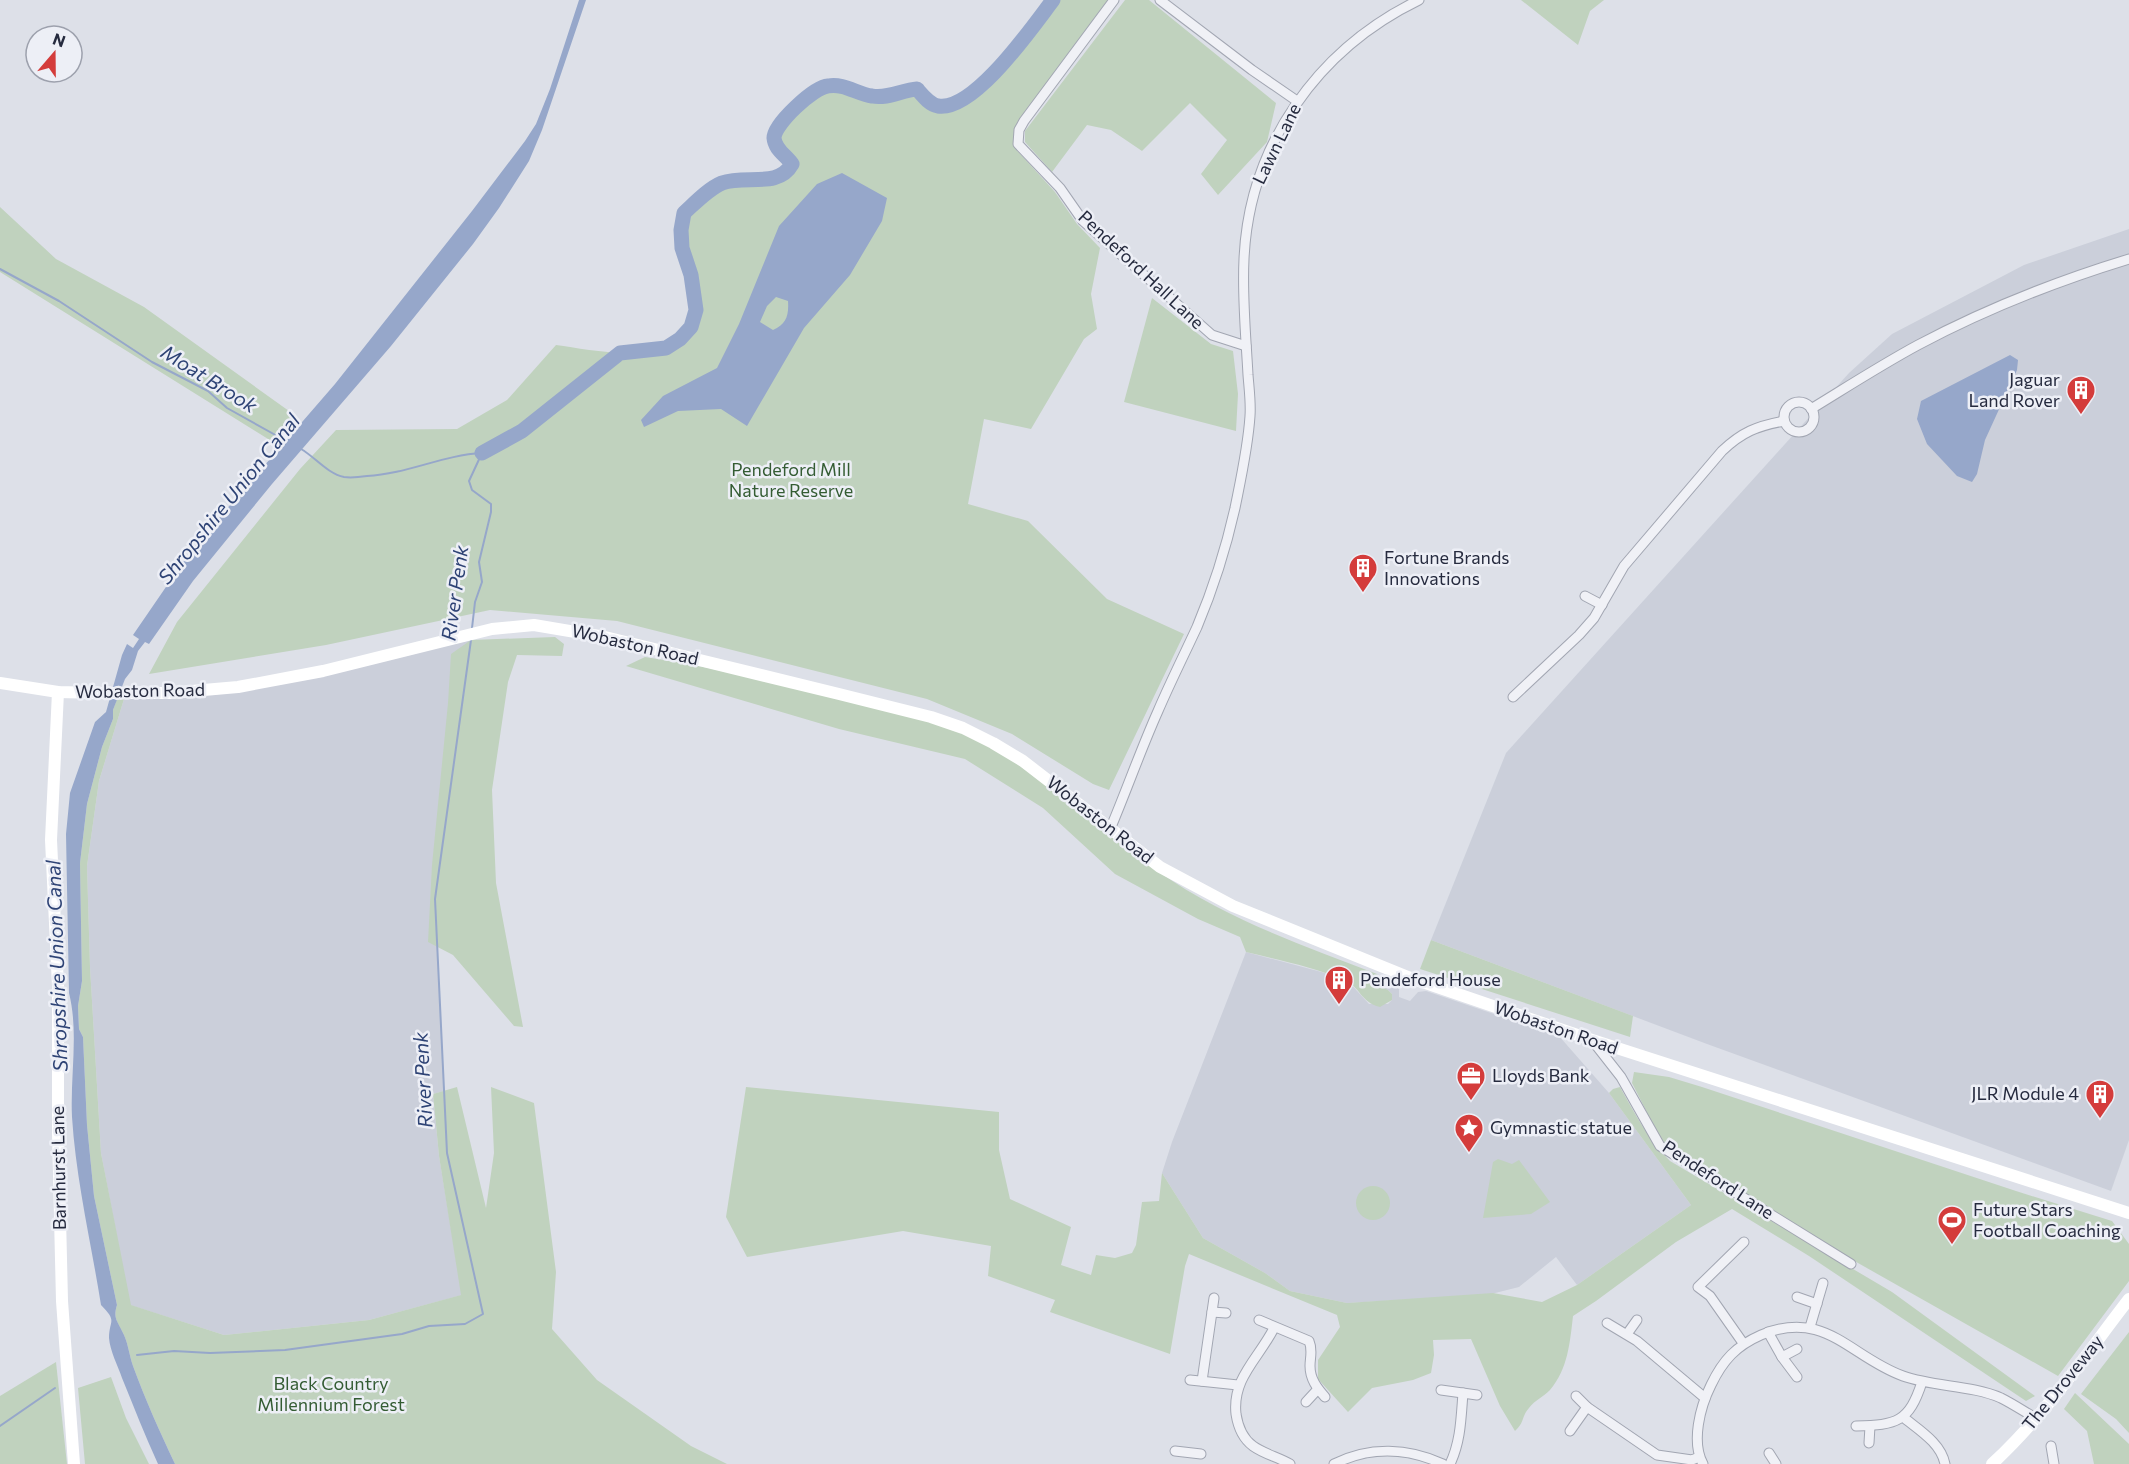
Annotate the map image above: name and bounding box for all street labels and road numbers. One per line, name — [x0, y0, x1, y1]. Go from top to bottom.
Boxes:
street label: Lawn Lane — [1247, 100, 1305, 188]
street label: Pendeford Hall Lane — [1074, 205, 1209, 333]
street label: Wobaston Road — [569, 619, 701, 669]
street label: Wobaston Road — [75, 678, 205, 702]
street label: Wobaston Road — [1043, 771, 1159, 868]
street label: Wobaston Road — [1491, 996, 1621, 1059]
street label: Barnhurst Lane — [46, 1106, 70, 1230]
street label: Pendeford Lane — [1659, 1135, 1778, 1223]
street label: The Droveway — [2017, 1330, 2107, 1434]

